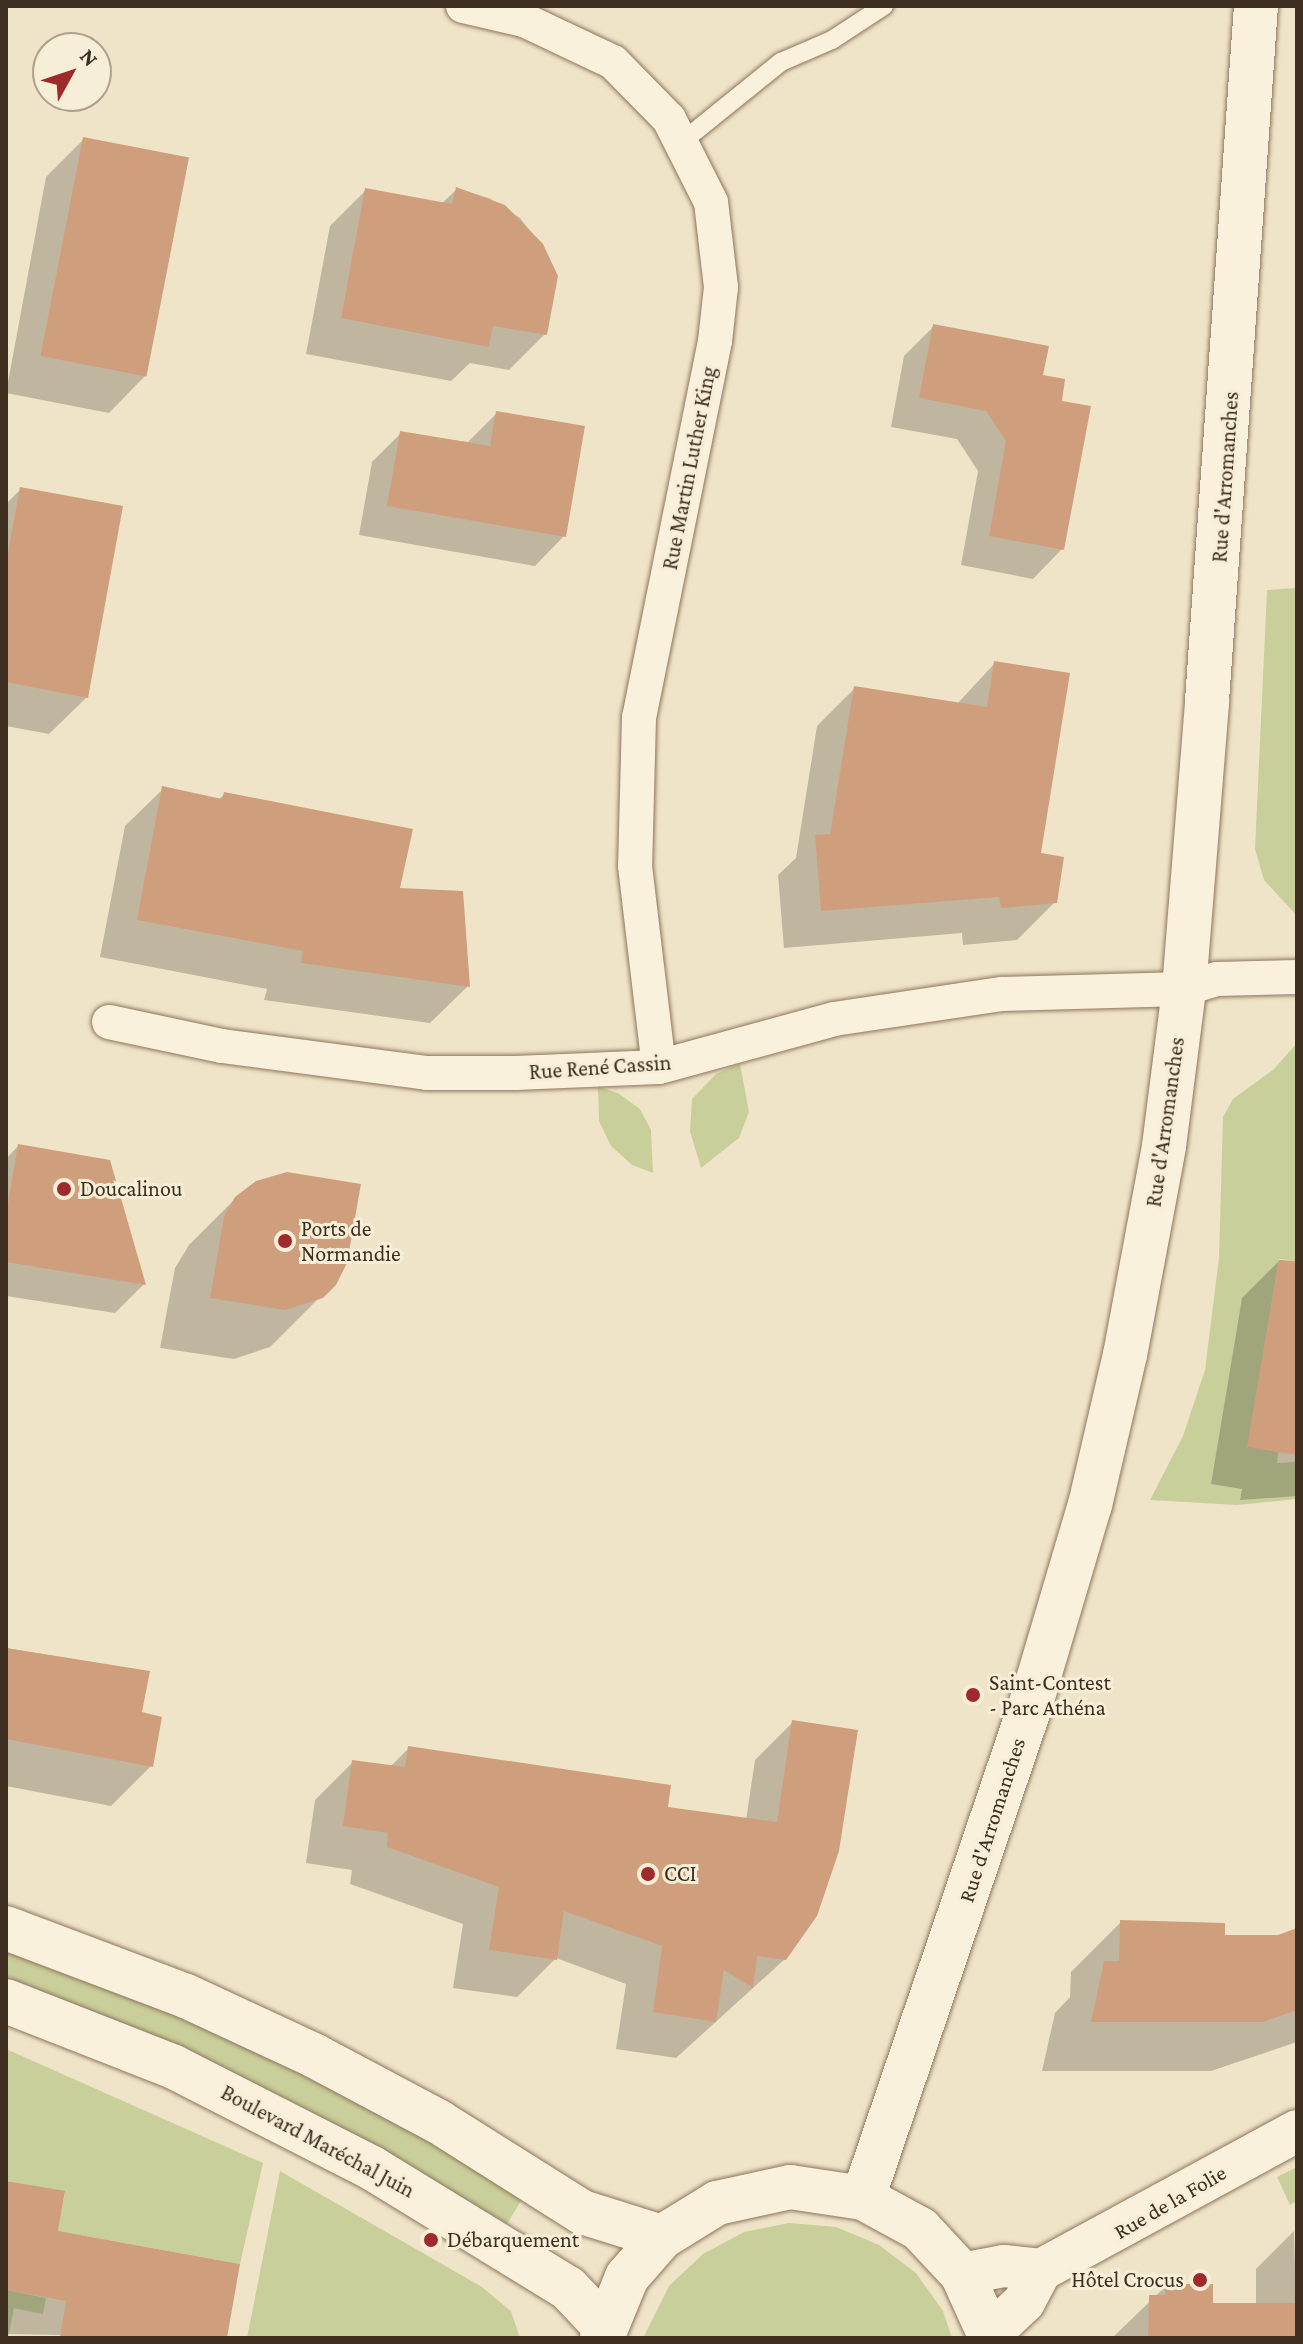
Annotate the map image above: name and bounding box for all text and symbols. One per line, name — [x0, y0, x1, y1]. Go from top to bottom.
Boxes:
north arrow — [32, 32, 112, 112]
text: N — [75, 44, 104, 71]
street label: Rue Martin Luther King — [656, 364, 722, 572]
street label: Rue d'Arromanches — [1206, 391, 1244, 563]
street label: Rue d'Arromanches — [1140, 1035, 1190, 1209]
street label: Rue René Cassin — [528, 1049, 672, 1085]
place label: Doucalinou — [80, 1176, 182, 1202]
marker: Doucalinou — [55, 1180, 73, 1198]
place label: Ports de Normandie — [301, 1215, 401, 1266]
marker: Ports de Normandie — [276, 1232, 294, 1250]
place label: Saint-Contest - Parc Athéna — [989, 1669, 1111, 1720]
marker: Saint-Contest - Parc Athéna — [964, 1686, 982, 1704]
street label: Rue d'Arromanches — [953, 1734, 1031, 1906]
place label: CCI — [664, 1861, 697, 1887]
marker: CCI — [639, 1865, 657, 1883]
street label: Boulevard Maréchal Juin — [217, 2079, 419, 2203]
street label: Rue de la Folie — [1109, 2159, 1231, 2245]
place label: Débarquement — [447, 2227, 579, 2253]
marker: Débarquement — [422, 2231, 440, 2249]
place label: Hôtel Crocus — [1071, 2267, 1184, 2293]
marker: Hôtel Crocus — [1191, 2271, 1209, 2289]

